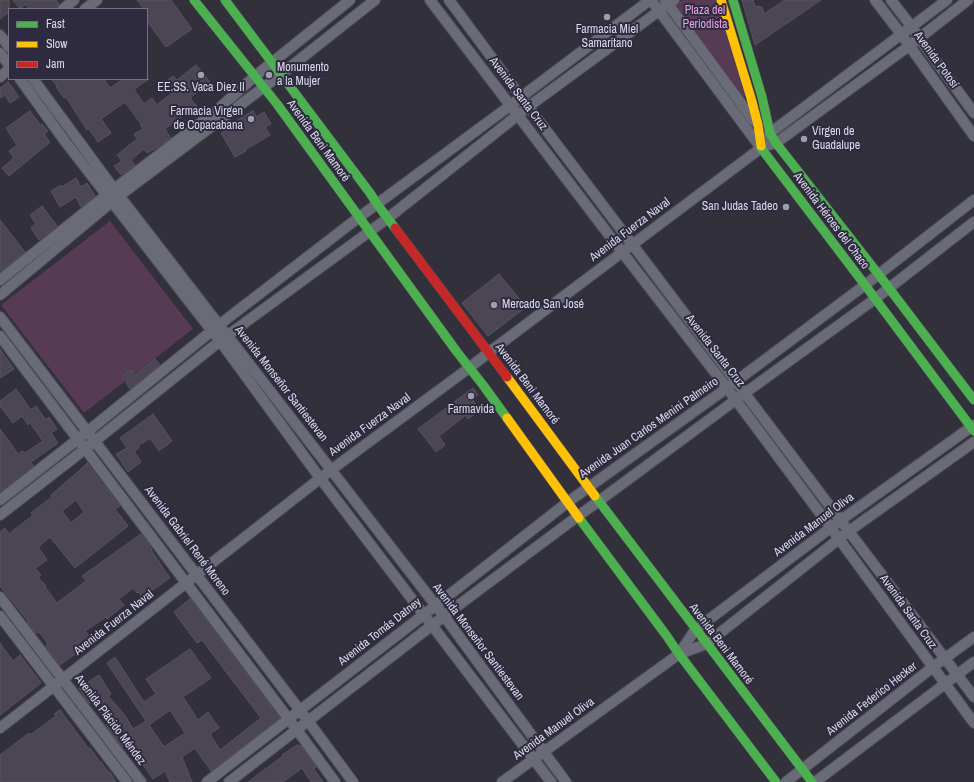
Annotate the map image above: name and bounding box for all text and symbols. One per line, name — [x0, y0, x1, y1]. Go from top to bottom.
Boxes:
park label: Plaza del Periodista — [683, 4, 727, 32]
legend — [8, 8, 148, 80]
marker: Farmacia Miel Samaritano — [602, 12, 612, 22]
text: Fast — [46, 16, 65, 32]
place label: Farmacia Miel Samaritano — [576, 23, 638, 51]
street label: Avenida Potosí — [911, 29, 961, 91]
text: Slow — [46, 36, 67, 52]
street label: Avenida Santa Cruz — [486, 55, 550, 133]
text: Jam — [46, 56, 65, 72]
place label: Monumento a la Mujer — [277, 61, 329, 89]
marker: EE.SS. Vaca Diez II — [196, 70, 206, 80]
marker: Monumento a la Mujer — [264, 70, 274, 80]
place label: EE.SS. Vaca Diez II — [157, 81, 245, 95]
street label: Avenida Beni Mamoré — [283, 97, 353, 185]
place label: Farmacia Virgen de Copacabana — [170, 105, 243, 133]
marker: Farmacia Virgen de Copacabana — [246, 114, 256, 124]
place label: Virgen de Guadalupe — [812, 125, 860, 153]
marker: Virgen de Guadalupe — [799, 134, 809, 144]
street label: Avenida Héroes del Chaco — [790, 170, 872, 272]
street label: Avenida Fuerza Naval — [587, 195, 673, 265]
place label: San Judas Tadeo — [702, 200, 778, 214]
marker: San Judas Tadeo — [781, 202, 791, 212]
place label: Mercado San José — [502, 298, 584, 312]
marker: Mercado San José — [489, 300, 499, 310]
street label: Avenida Santa Cruz — [682, 312, 748, 390]
street label: Avenida Monseñor Santiestevan — [231, 323, 331, 445]
street label: Avenida Beni Mamoré — [492, 341, 562, 427]
street label: Avenida Juan Carlos Menini Palmeiro — [577, 374, 721, 482]
street label: Avenida Fuerza Naval — [326, 391, 414, 459]
marker: Farmavida — [466, 391, 476, 401]
place label: Farmavida — [448, 403, 494, 417]
street label: Avenida Gabriel René Moreno — [141, 483, 233, 599]
street label: Avenida Manuel Oliva — [771, 490, 857, 560]
street label: Avenida Santa Cruz — [876, 572, 940, 652]
street label: Avenida Monseñor Santiestevan — [429, 581, 527, 703]
street label: Avenida Fuerza Naval — [71, 587, 157, 659]
street label: Avenida Tomás Datney — [336, 595, 424, 669]
street label: Avenida Beni Mamoré — [686, 601, 756, 687]
street label: Avenida Federico Hecker — [824, 659, 920, 739]
street label: Avenida Plácido Méndez — [71, 672, 149, 768]
street label: Avenida Manuel Oliva — [511, 695, 597, 763]

